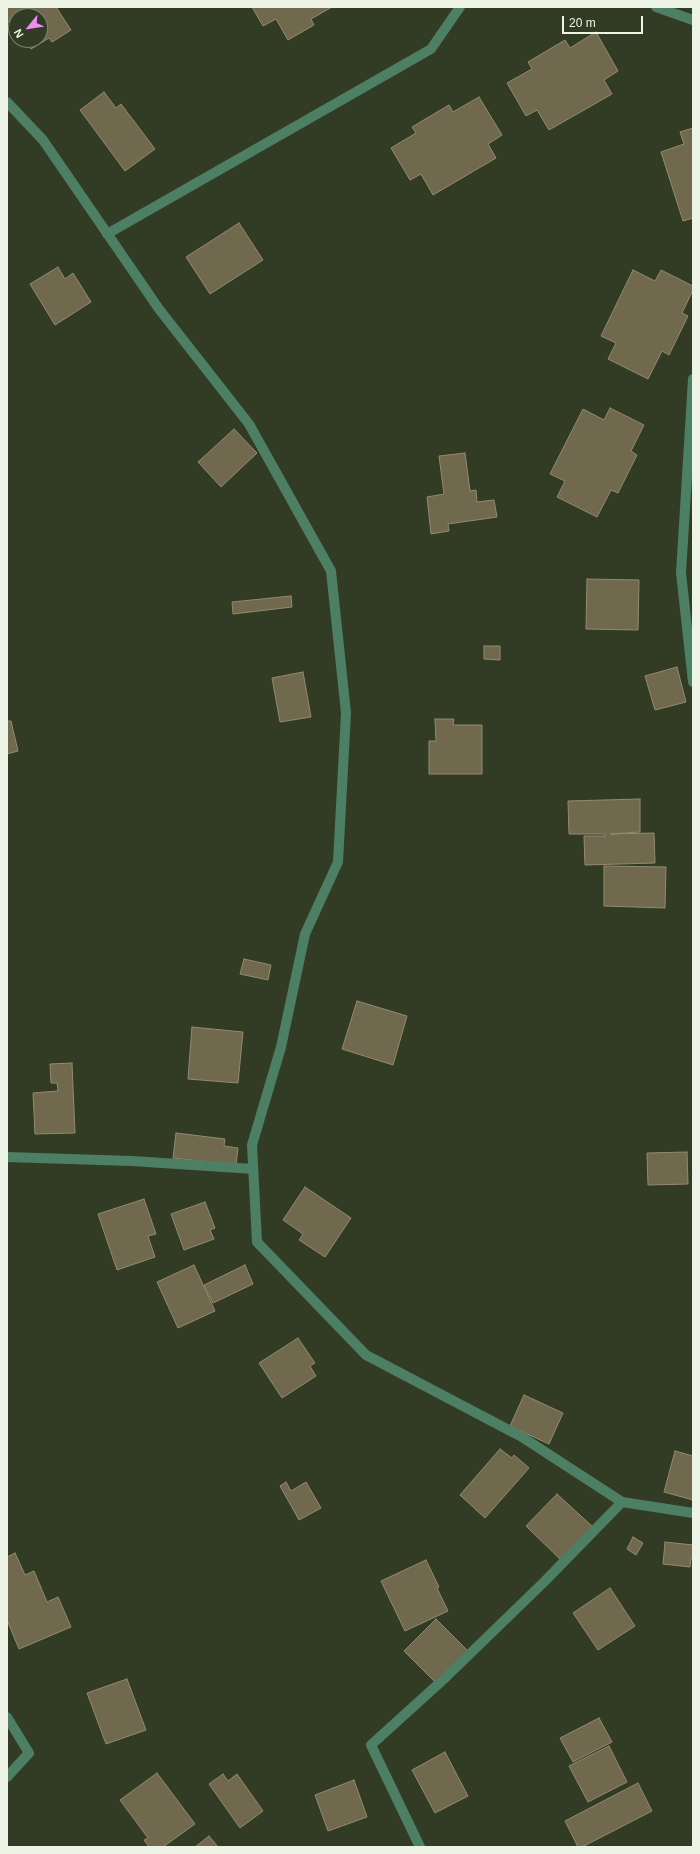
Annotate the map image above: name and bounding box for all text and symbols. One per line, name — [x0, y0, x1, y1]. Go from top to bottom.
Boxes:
north arrow — [8, 8, 48, 48]
scale bar — [564, 8, 645, 34]
text: 20 m — [569, 16, 596, 30]
text: N — [11, 27, 26, 40]

